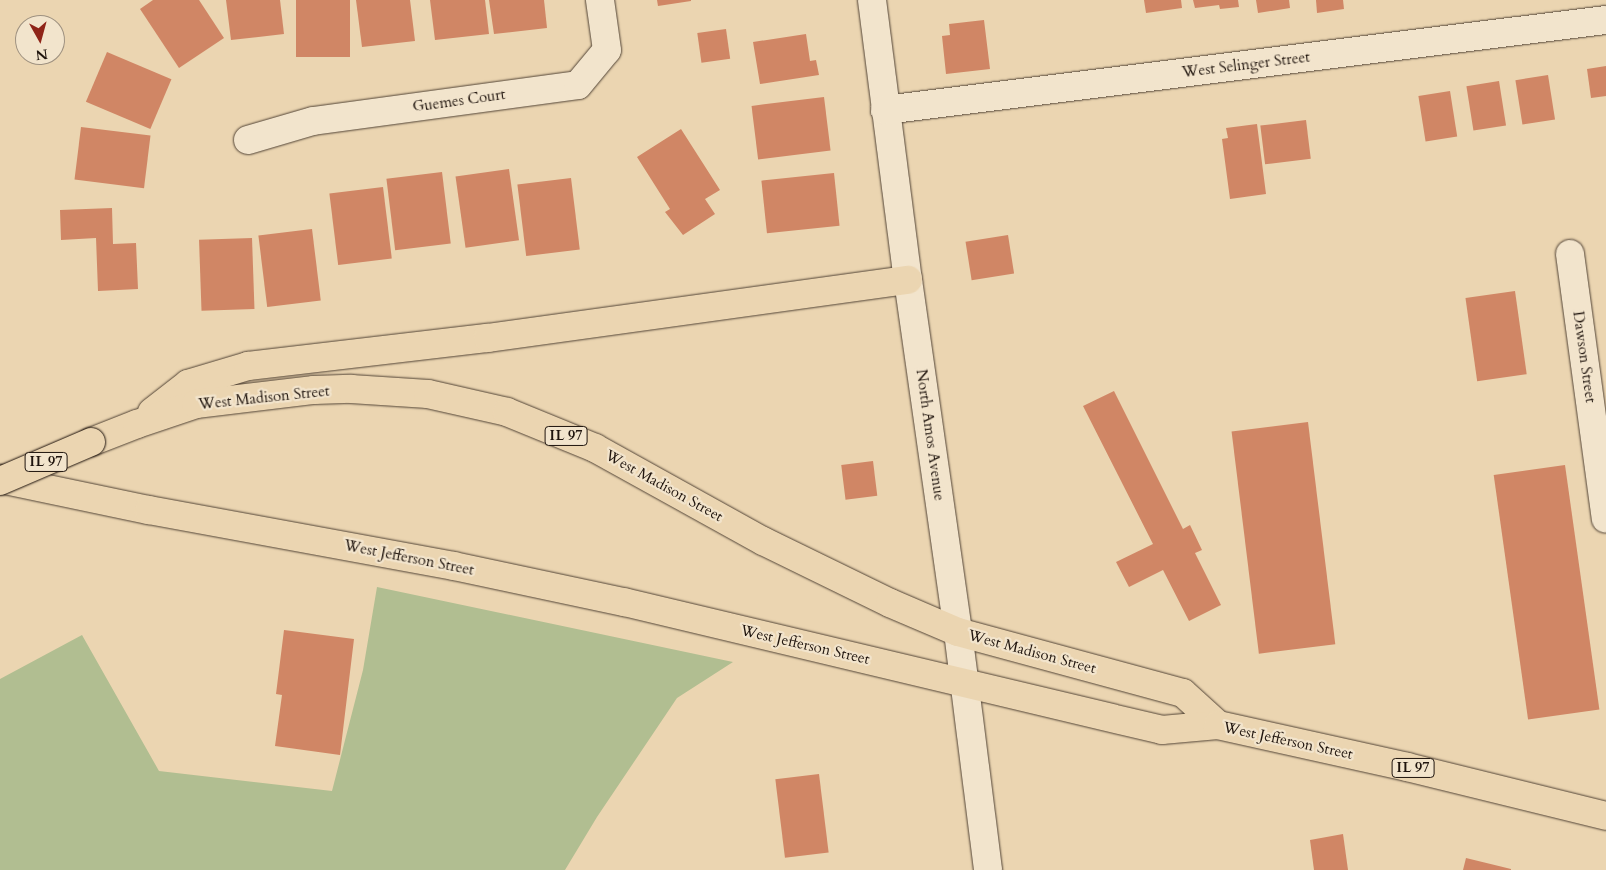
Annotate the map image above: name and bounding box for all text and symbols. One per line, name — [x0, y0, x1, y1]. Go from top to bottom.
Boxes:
north arrow — [15, 15, 65, 65]
text: N — [35, 44, 49, 65]
street label: West Selinger Street — [1181, 48, 1311, 82]
street label: Guemes Court — [411, 86, 507, 116]
street label: Dawson Street — [1569, 310, 1599, 404]
street label: North Amos Avenue — [912, 368, 948, 502]
street label: West Madison Street — [198, 382, 330, 414]
road number: IL 97 — [544, 424, 588, 448]
street label: West Madison Street — [602, 446, 726, 526]
road number: IL 97 — [23, 451, 68, 474]
street label: West Jefferson Street — [342, 537, 476, 579]
street label: West Jefferson Street — [739, 621, 871, 669]
street label: West Madison Street — [966, 626, 1098, 678]
street label: West Jefferson Street — [1222, 718, 1354, 764]
road number: IL 97 — [1390, 756, 1436, 780]

